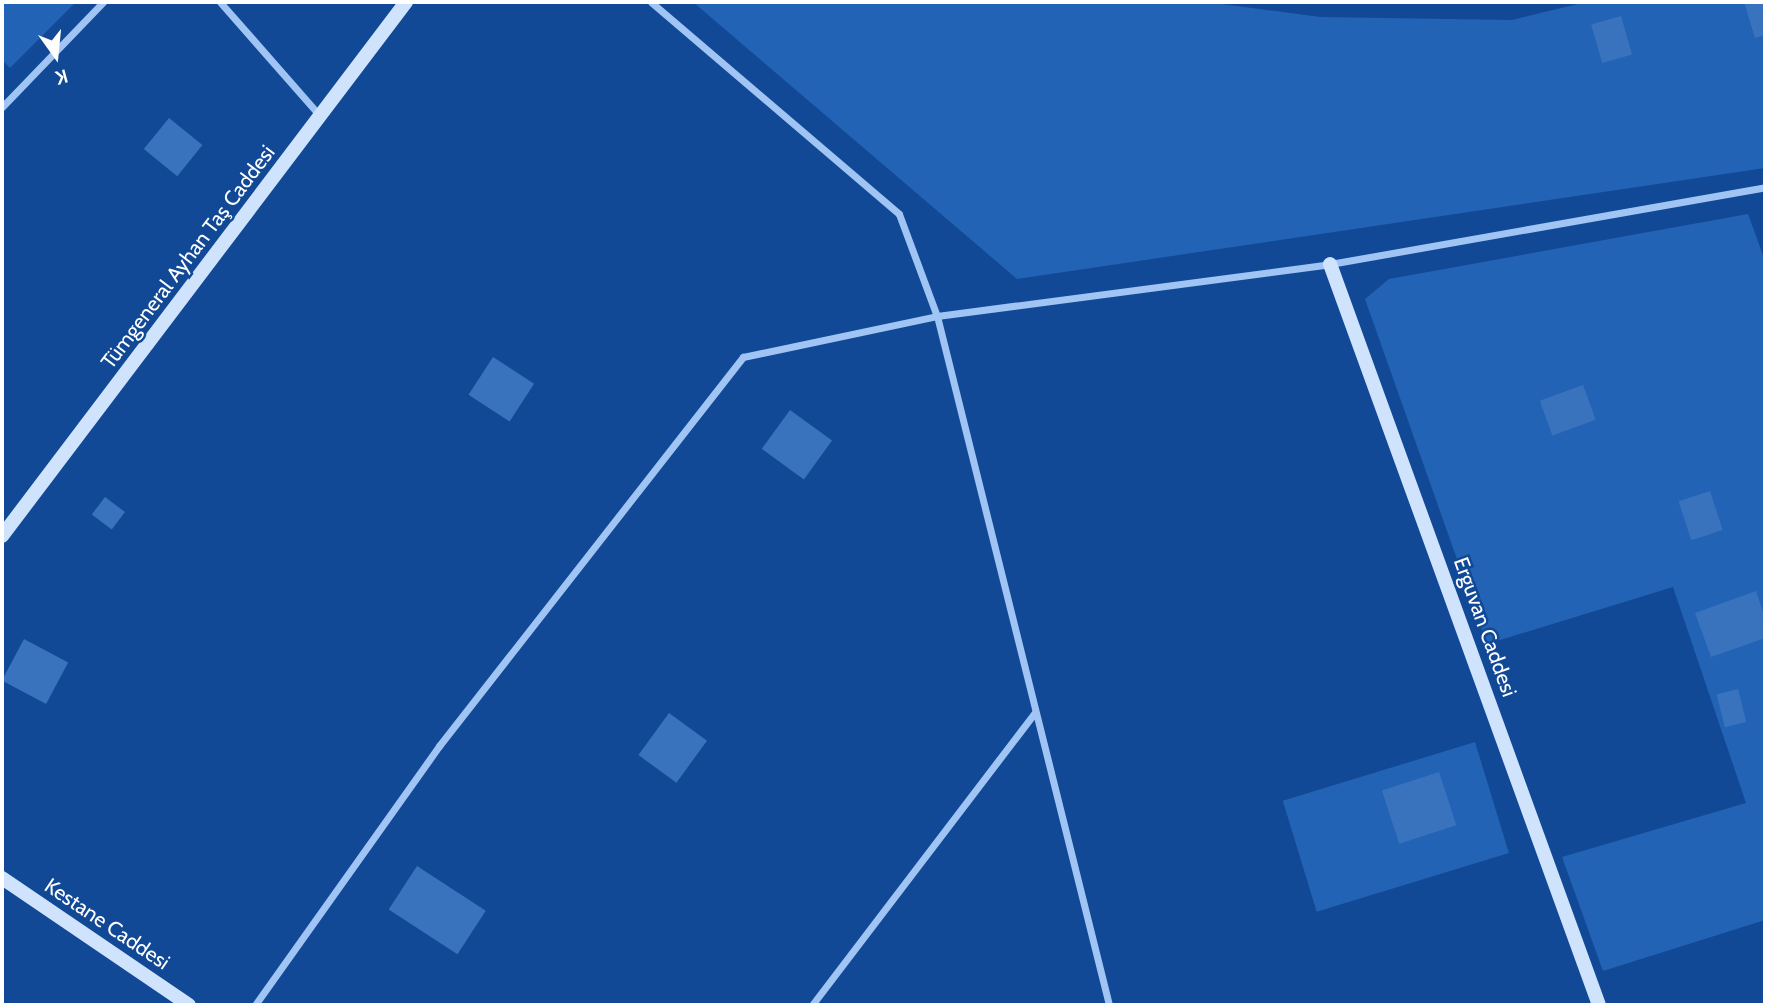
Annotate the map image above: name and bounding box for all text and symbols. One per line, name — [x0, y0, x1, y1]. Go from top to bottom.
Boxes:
north arrow — [21, 21, 91, 91]
text: K — [53, 64, 70, 89]
street label: Tümgeneral Ayhan Taş Caddesi — [96, 140, 280, 374]
street label: Erguvan Caddesi — [1448, 554, 1522, 700]
street label: Kestane Caddesi — [40, 873, 174, 975]

